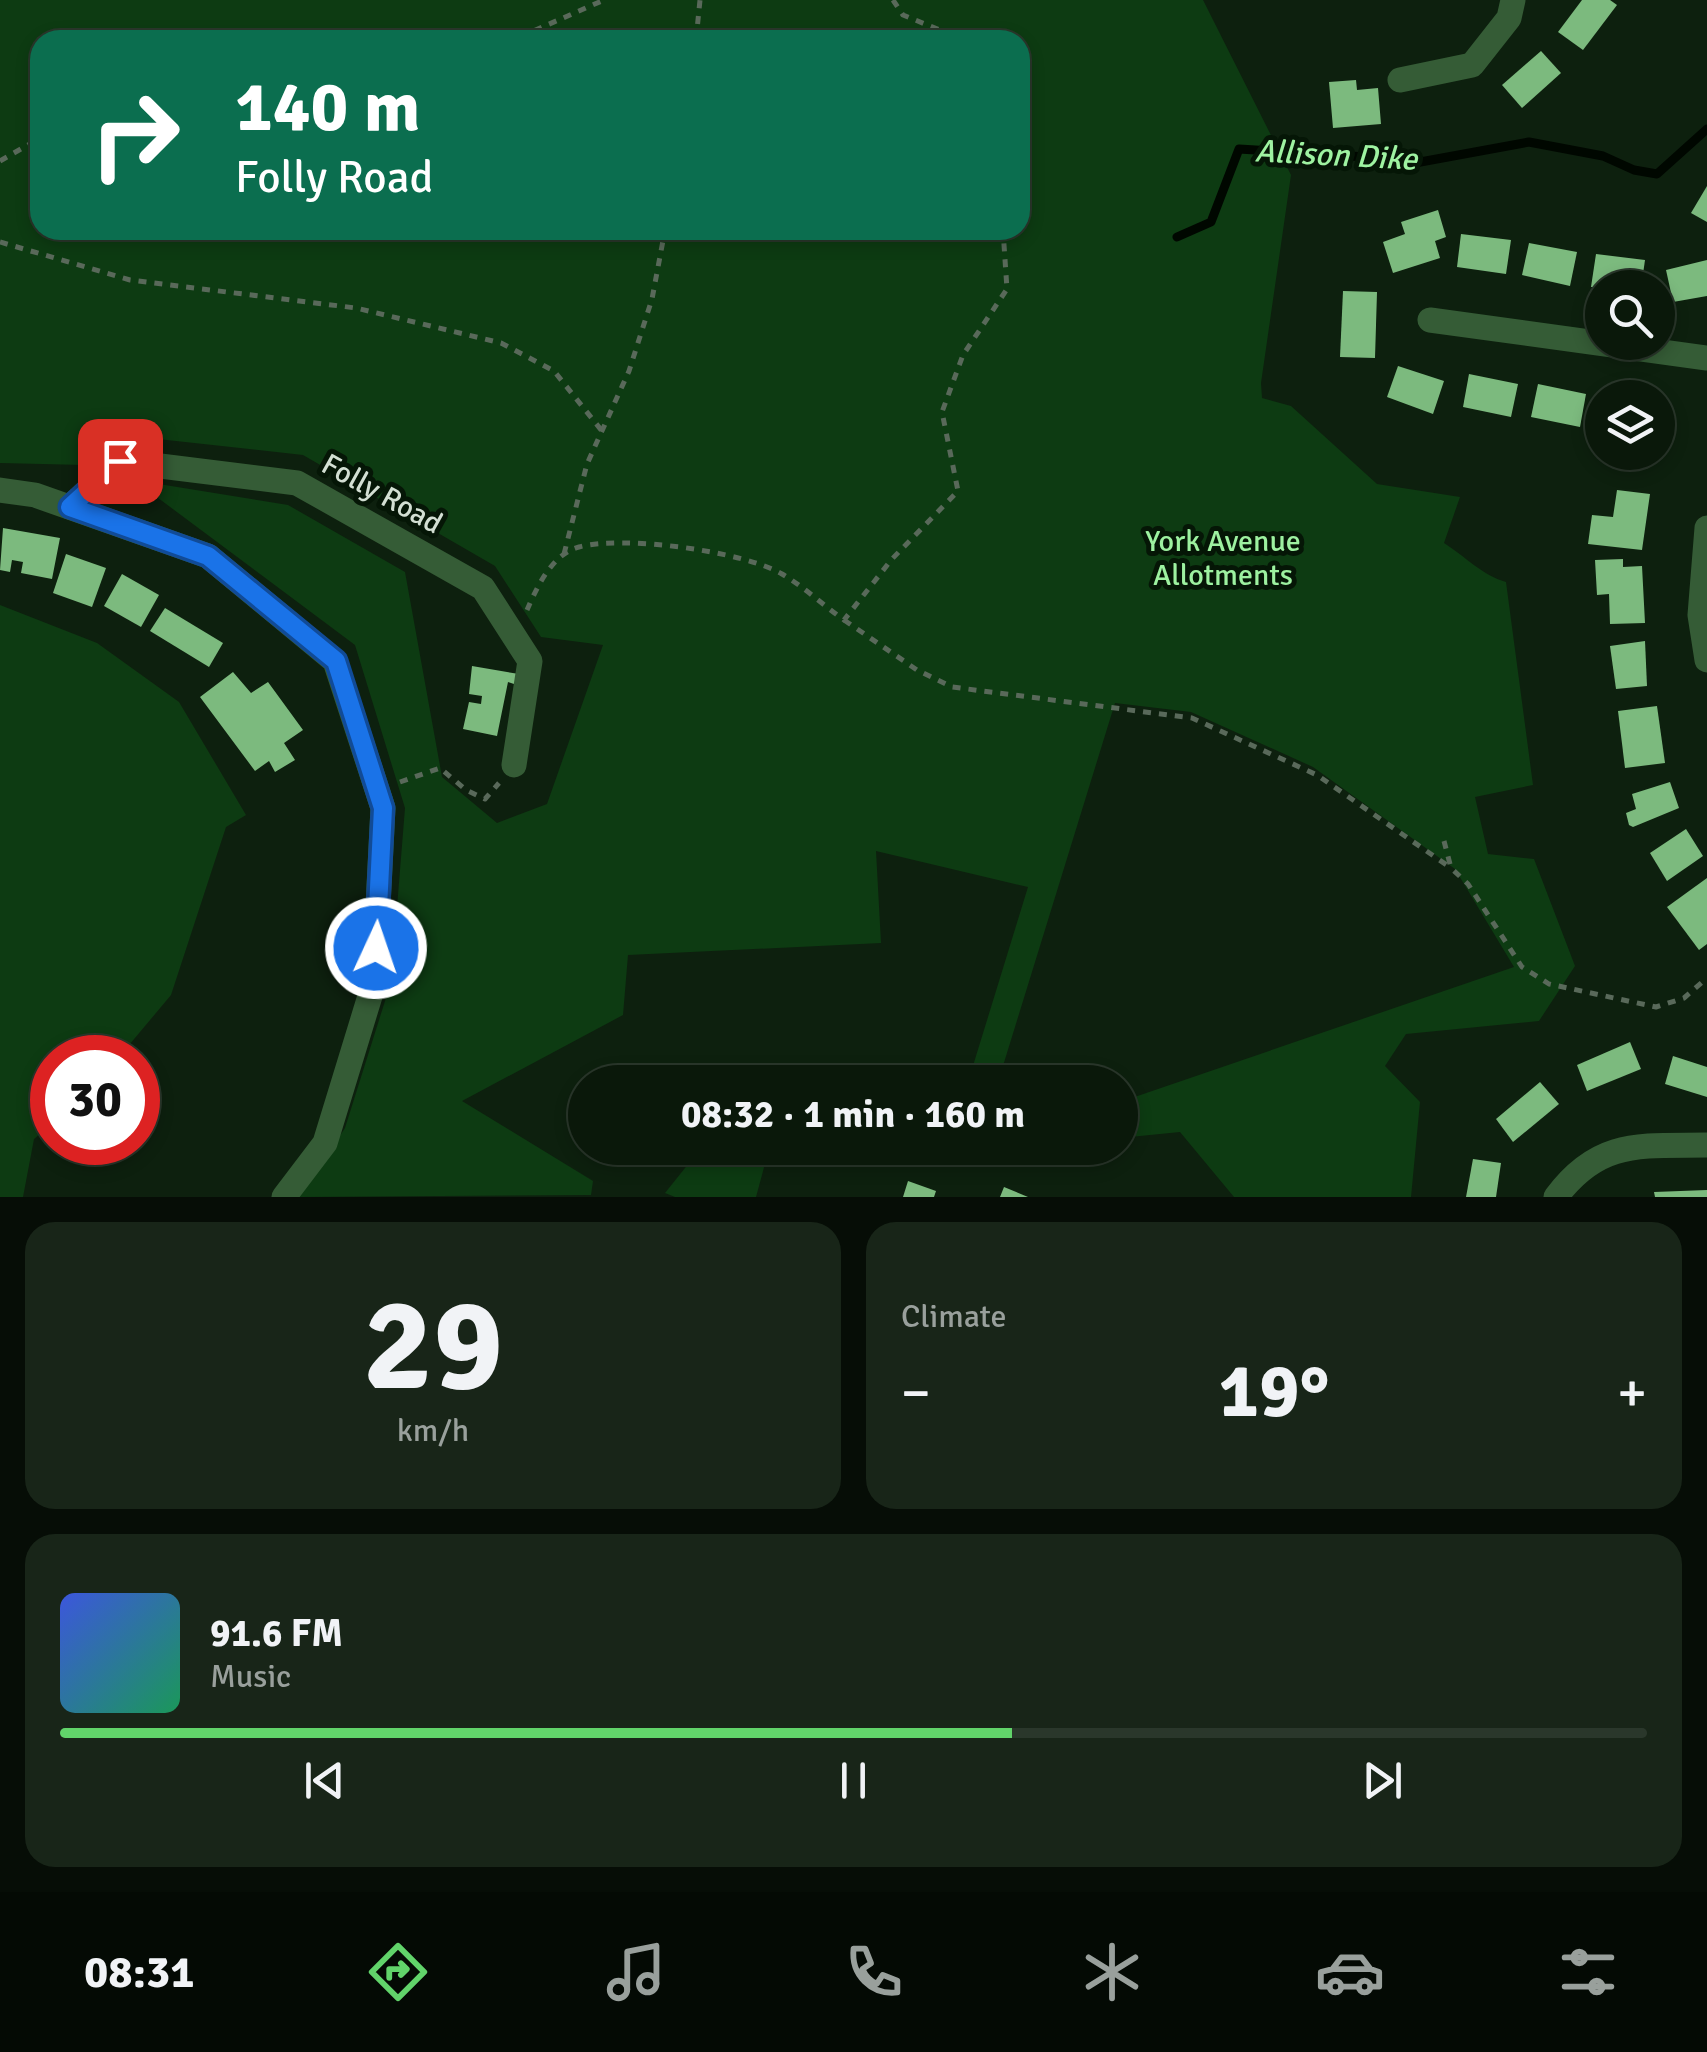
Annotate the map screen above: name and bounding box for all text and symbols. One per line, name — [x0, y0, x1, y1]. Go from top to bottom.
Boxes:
text: 140 m — [235, 64, 420, 150]
icon: right — [70, 70, 200, 200]
water label: Allison Dike — [1254, 131, 1420, 179]
text: Folly Road — [235, 150, 433, 205]
map controls — [1585, 270, 1675, 470]
button: search — [1585, 270, 1675, 360]
button: layers — [1585, 380, 1675, 470]
pin — [78, 419, 163, 504]
icon: arrive — [93, 434, 148, 489]
street label: Folly Road — [315, 446, 449, 542]
park label: York Avenue Allotments — [1145, 523, 1301, 594]
position arrow — [324, 896, 428, 1000]
speed limit sign: 30 — [30, 1035, 160, 1165]
text: 08:32 · 1 min · 160 m — [681, 1091, 1025, 1138]
text: 29 — [363, 1266, 503, 1426]
text: Climate — [901, 1297, 1007, 1336]
text: 19° — [1219, 1345, 1330, 1438]
text: − — [901, 1359, 931, 1427]
text: + — [1617, 1359, 1647, 1427]
text: km/h — [397, 1411, 469, 1450]
text: 91.6 FM — [210, 1610, 343, 1657]
text: Music — [210, 1657, 291, 1696]
icon: previous — [297, 1753, 352, 1808]
icon: pause — [826, 1753, 881, 1808]
icon: next — [1355, 1753, 1410, 1808]
icon: directions — [363, 1937, 433, 2007]
icon: music — [601, 1937, 671, 2007]
icon: phone — [839, 1937, 909, 2007]
icon: climate — [1077, 1937, 1147, 2007]
icon: car — [1315, 1937, 1385, 2007]
icon: filters — [1553, 1937, 1623, 2007]
text: 08:31 — [84, 1945, 194, 2000]

